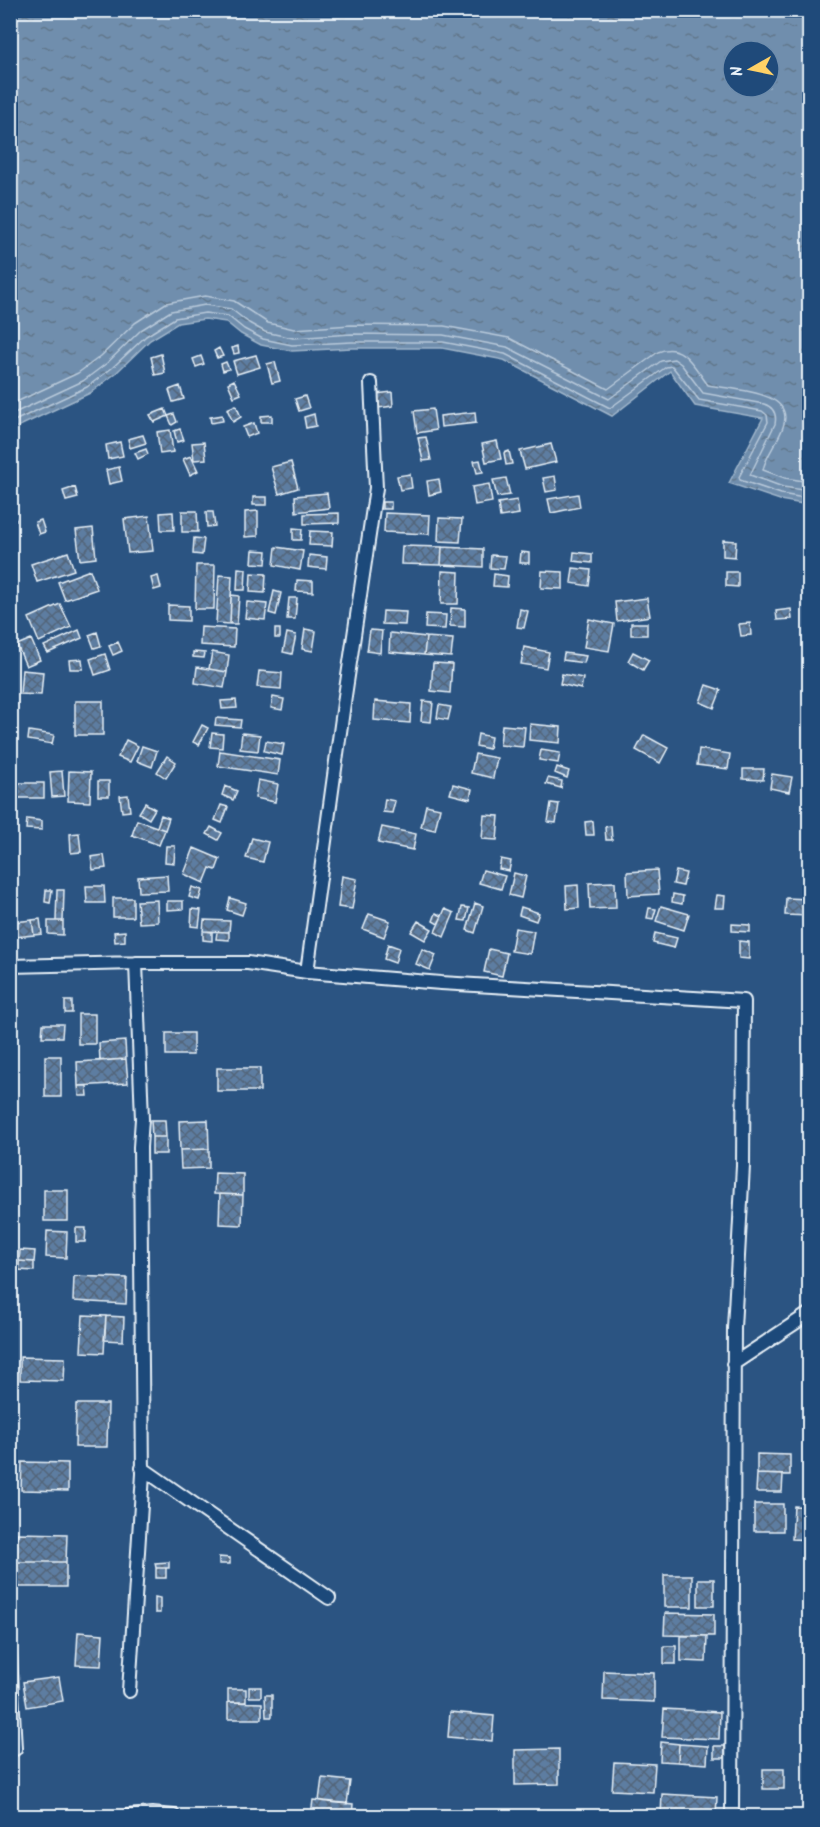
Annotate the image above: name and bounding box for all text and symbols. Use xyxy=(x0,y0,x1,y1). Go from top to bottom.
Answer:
north arrow xyxy=(721,39,781,99)
text: N xyxy=(725,64,751,78)

